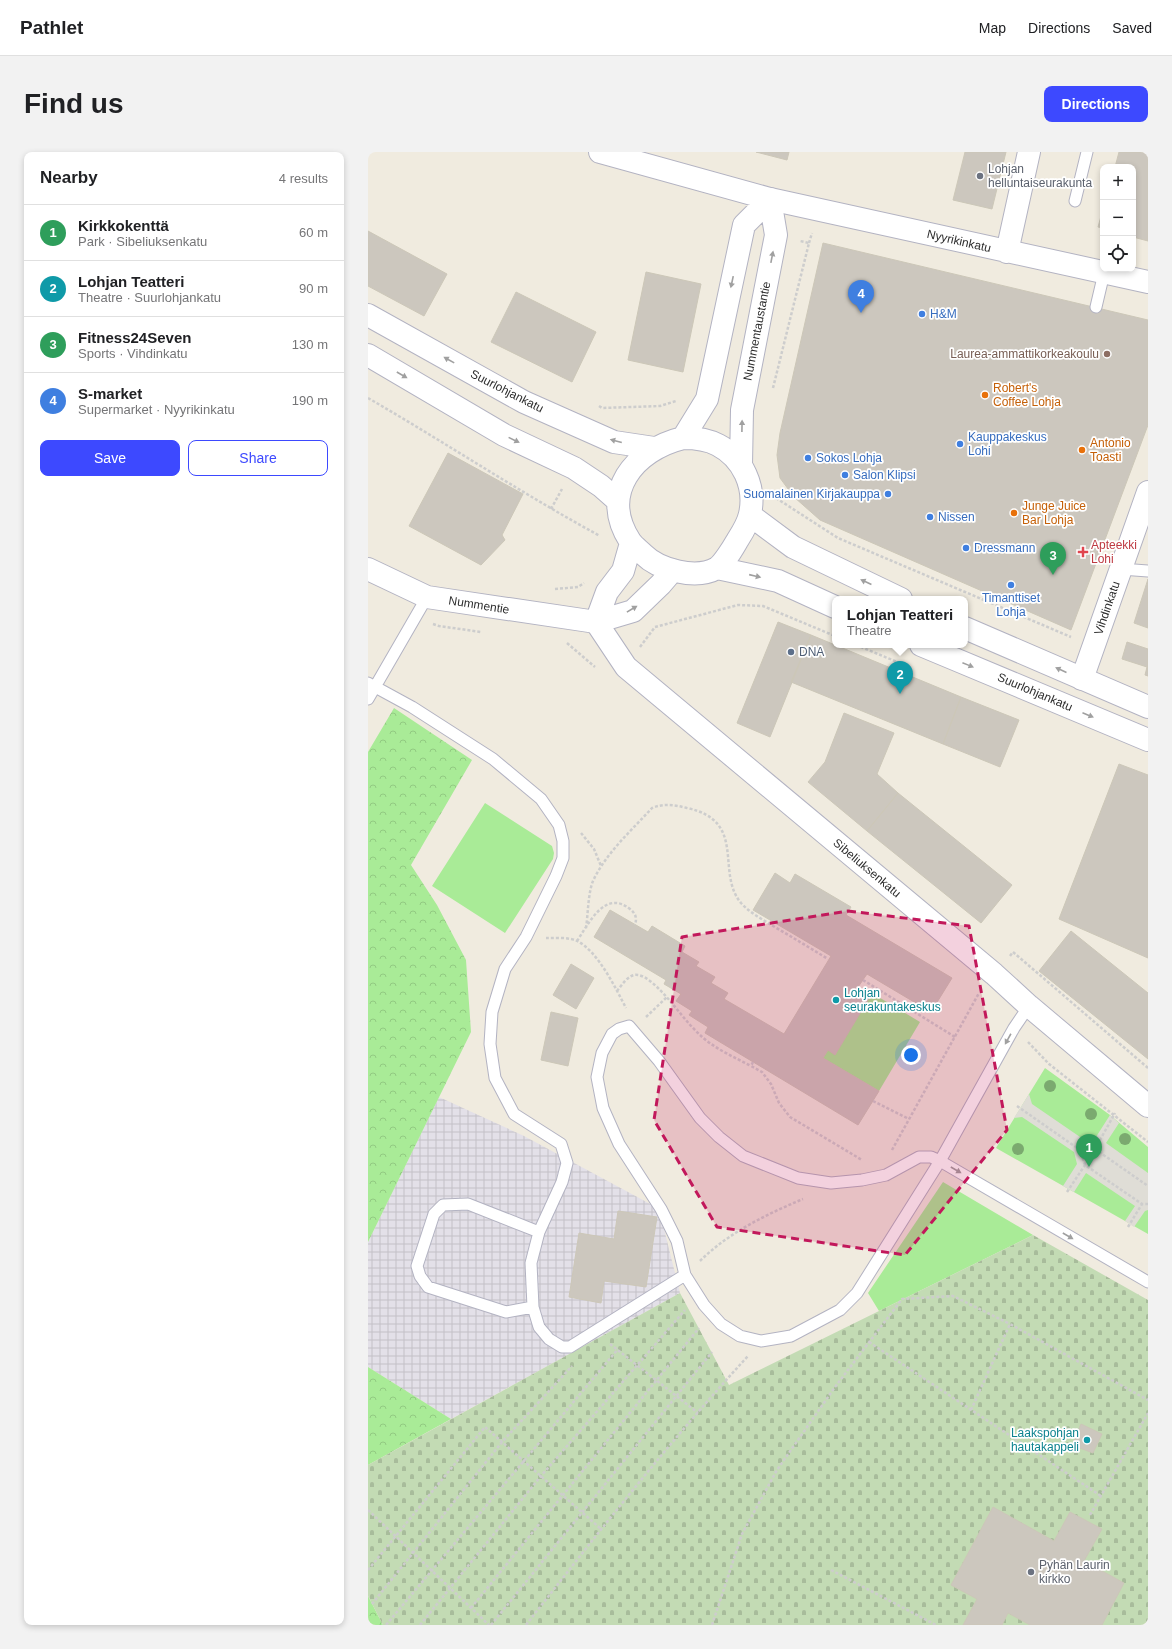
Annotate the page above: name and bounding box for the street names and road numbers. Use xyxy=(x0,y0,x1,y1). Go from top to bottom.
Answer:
street label: Nyyrikinkatu xyxy=(926,227,992,255)
street label: Nummentaustantie xyxy=(741,280,774,382)
street label: Suurlohjankatu xyxy=(468,367,546,415)
street label: Vihdinkatu xyxy=(1091,579,1123,637)
street label: Nummentie xyxy=(448,593,511,617)
street label: Suurlohjankatu xyxy=(995,670,1075,714)
street label: Sibeliuksenkatu xyxy=(830,836,904,900)

